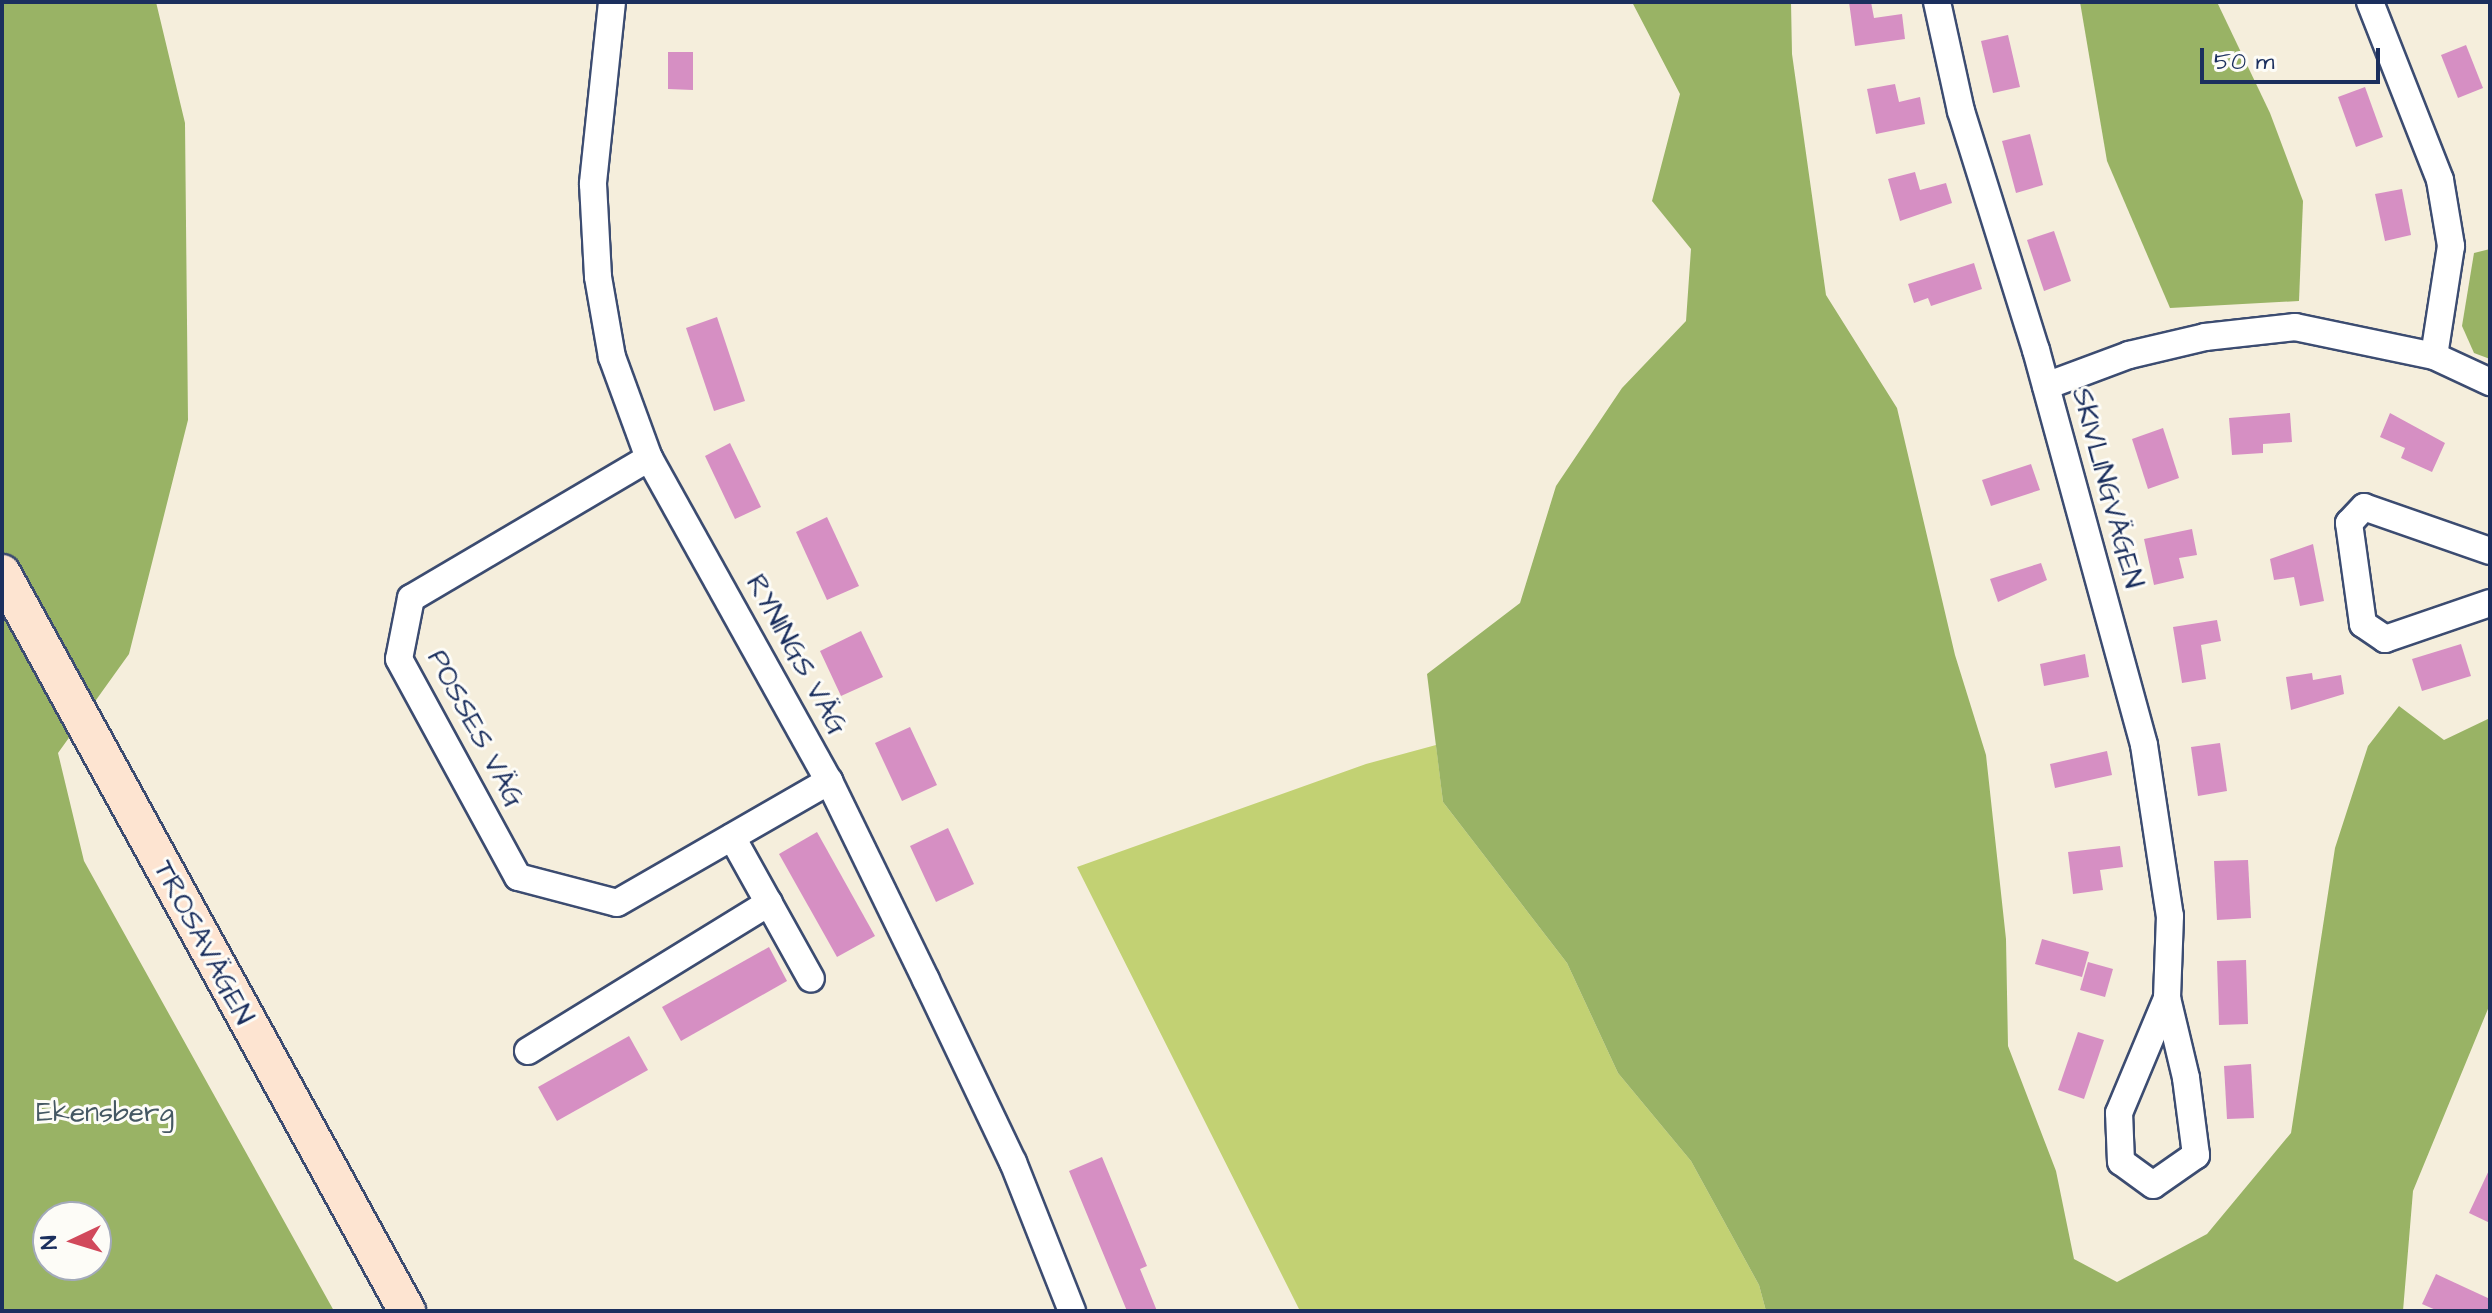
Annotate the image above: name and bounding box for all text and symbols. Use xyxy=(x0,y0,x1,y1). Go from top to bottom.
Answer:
scale bar xyxy=(2204,32,2384,82)
text: 50 m xyxy=(2214,45,2274,79)
street label: SKIVLINGVÄGEN xyxy=(2064,384,2150,592)
street label: RYNINGS VÄG xyxy=(738,569,854,741)
street label: POSSES VÄG xyxy=(419,645,531,813)
street label: TROSAVÄGEN xyxy=(146,855,260,1031)
park label: Ekensberg xyxy=(36,1096,174,1130)
north arrow xyxy=(32,1201,112,1281)
text: N xyxy=(34,1235,65,1251)

